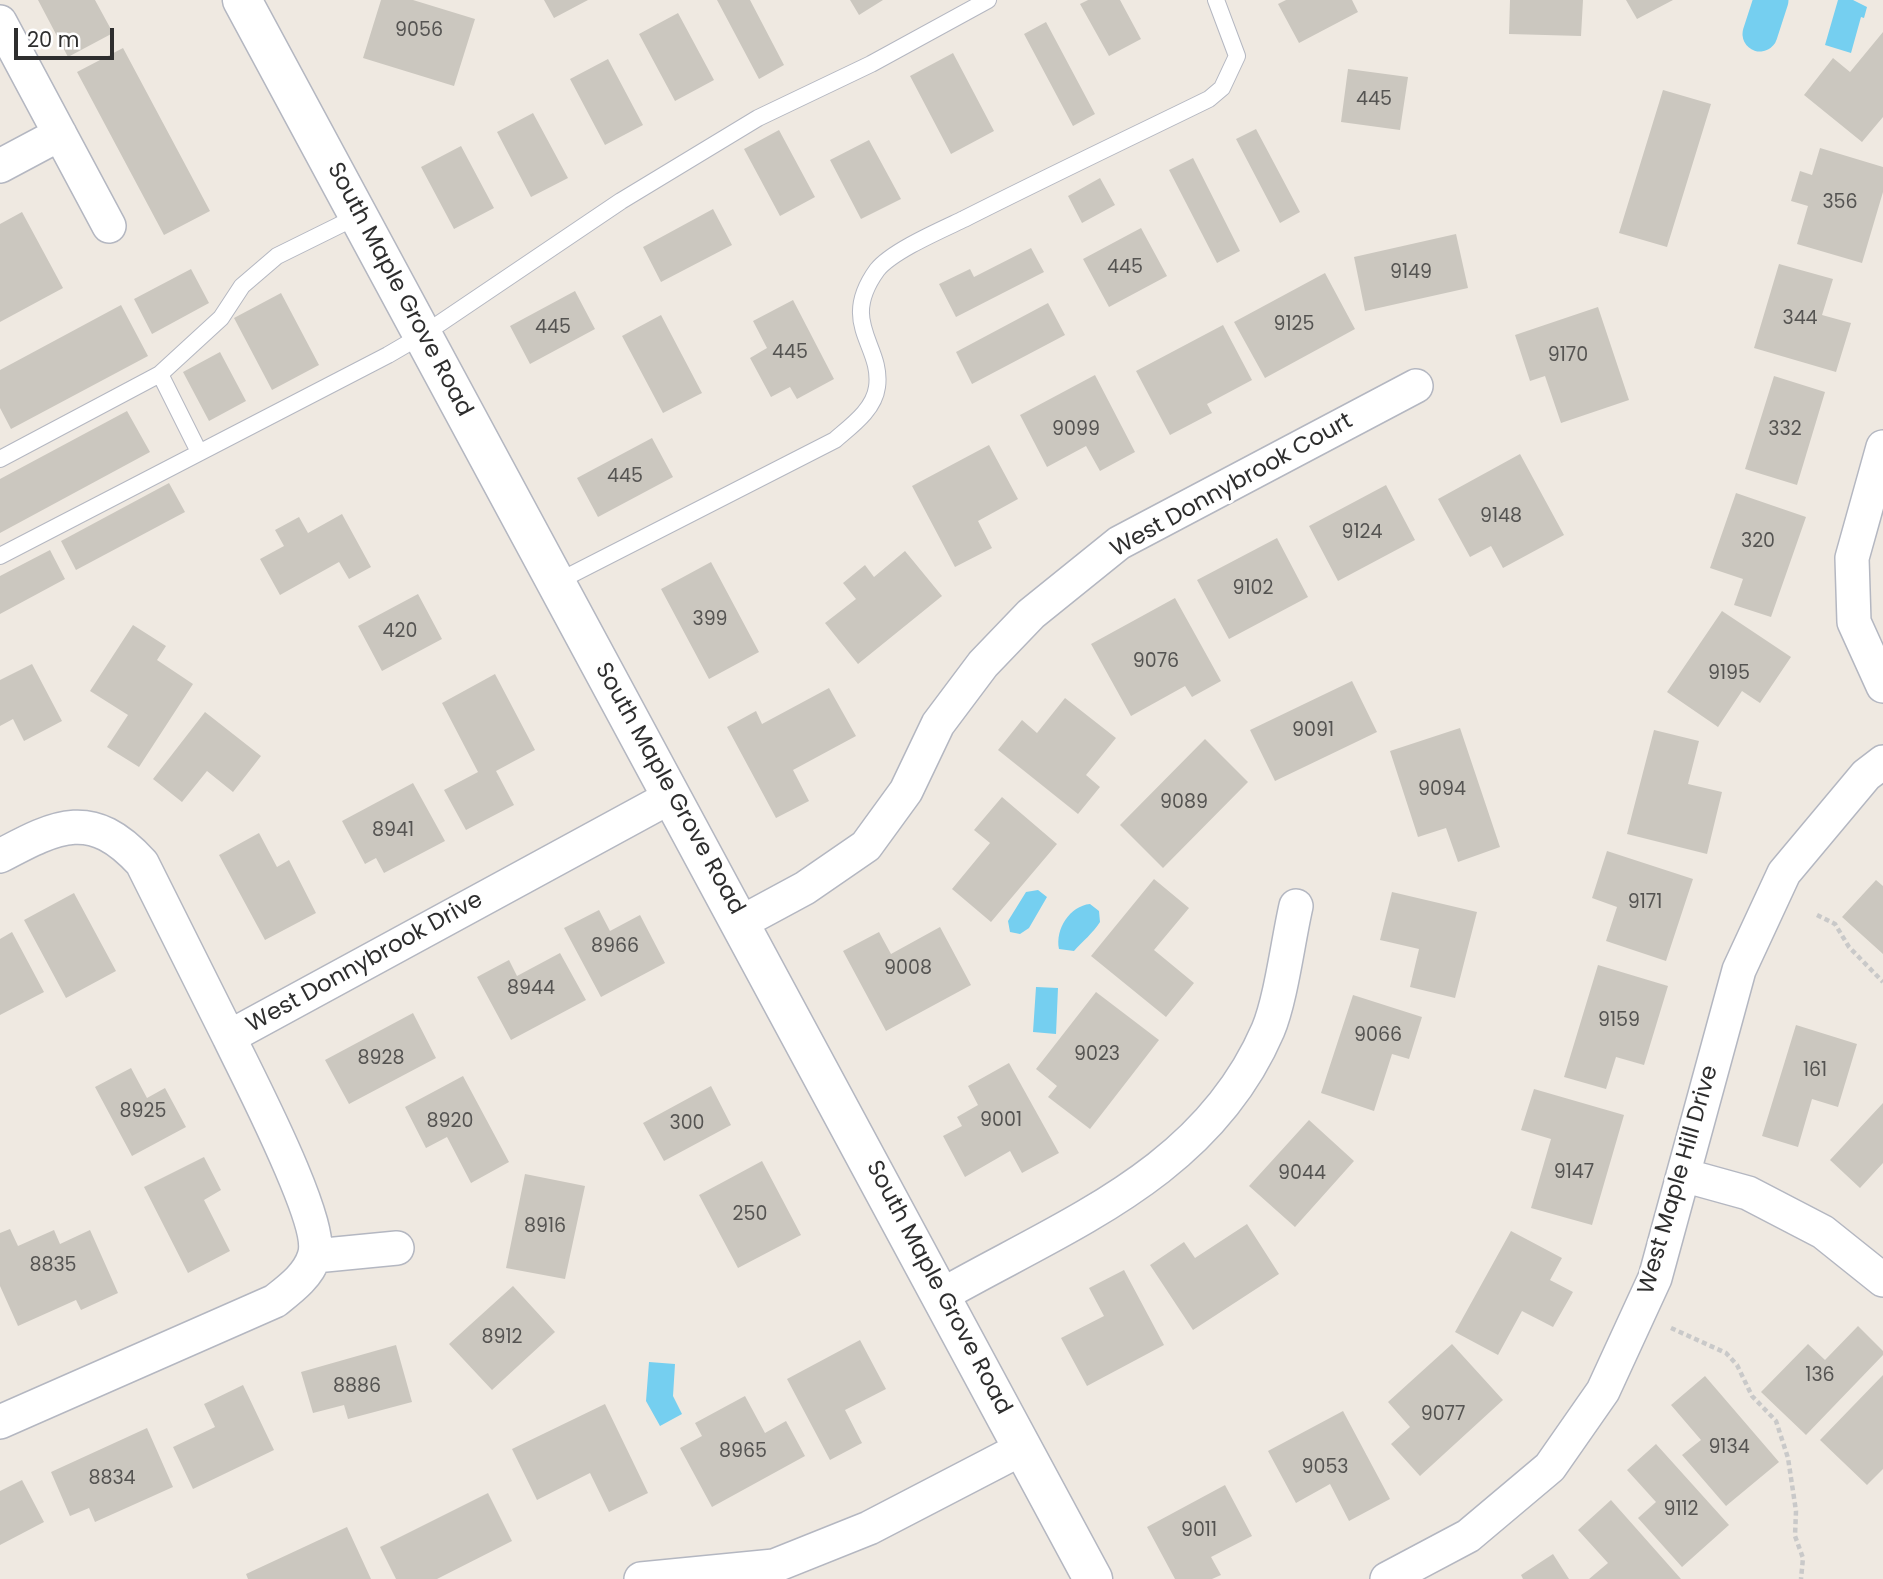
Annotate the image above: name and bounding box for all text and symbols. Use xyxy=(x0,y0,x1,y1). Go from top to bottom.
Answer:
scale bar xyxy=(18,14,117,58)
house number: 9056 xyxy=(395,20,443,42)
text: 20 m xyxy=(27,25,80,54)
house number: 445 xyxy=(1356,89,1392,111)
street label: South Maple Grove Road xyxy=(320,158,478,422)
house number: 356 xyxy=(1822,192,1858,214)
house number: 445 xyxy=(1107,257,1143,279)
house number: 9149 xyxy=(1390,262,1432,284)
house number: 344 xyxy=(1782,308,1818,330)
house number: 9125 xyxy=(1274,314,1314,336)
house number: 445 xyxy=(535,317,571,339)
house number: 445 xyxy=(772,342,808,364)
house number: 9170 xyxy=(1548,345,1588,367)
street label: West Donnybrook Court xyxy=(1106,408,1358,564)
house number: 9099 xyxy=(1052,419,1100,441)
house number: 332 xyxy=(1768,419,1802,441)
house number: 445 xyxy=(607,466,643,488)
house number: 9148 xyxy=(1480,506,1522,528)
house number: 9124 xyxy=(1342,522,1382,544)
house number: 320 xyxy=(1741,531,1775,553)
house number: 9102 xyxy=(1233,578,1273,600)
house number: 399 xyxy=(692,609,728,631)
house number: 420 xyxy=(383,621,417,643)
house number: 9076 xyxy=(1133,651,1179,673)
street label: South Maple Grove Road xyxy=(588,658,750,920)
house number: 9195 xyxy=(1708,663,1750,685)
house number: 9091 xyxy=(1292,720,1334,742)
house number: 9094 xyxy=(1418,779,1466,801)
house number: 9089 xyxy=(1160,792,1208,814)
house number: 8941 xyxy=(372,820,414,842)
street label: West Donnybrook Drive xyxy=(242,886,488,1040)
house number: 9171 xyxy=(1628,892,1662,914)
house number: 8966 xyxy=(591,936,639,958)
house number: 9008 xyxy=(884,958,932,980)
house number: 8944 xyxy=(507,978,555,1000)
house number: 9159 xyxy=(1598,1010,1640,1032)
house number: 9066 xyxy=(1354,1025,1402,1047)
house number: 9023 xyxy=(1074,1044,1120,1066)
house number: 8928 xyxy=(358,1048,404,1070)
house number: 161 xyxy=(1803,1060,1827,1082)
street label: West Maple Hill Drive xyxy=(1633,1062,1725,1298)
house number: 8925 xyxy=(120,1101,166,1123)
house number: 9001 xyxy=(980,1110,1022,1132)
house number: 8920 xyxy=(427,1111,473,1133)
house number: 300 xyxy=(669,1113,705,1135)
street label: South Maple Grove Road xyxy=(859,1156,1017,1420)
house number: 9147 xyxy=(1554,1162,1594,1184)
house number: 9044 xyxy=(1278,1163,1326,1185)
house number: 250 xyxy=(733,1204,767,1226)
house number: 8916 xyxy=(524,1216,566,1238)
house number: 8835 xyxy=(29,1255,77,1277)
house number: 8912 xyxy=(482,1327,522,1349)
house number: 136 xyxy=(1805,1365,1835,1387)
house number: 8886 xyxy=(333,1376,381,1398)
house number: 9077 xyxy=(1421,1404,1465,1426)
house number: 9134 xyxy=(1708,1437,1750,1459)
house number: 8965 xyxy=(719,1441,767,1463)
house number: 9053 xyxy=(1301,1457,1349,1479)
house number: 8834 xyxy=(88,1468,136,1490)
house number: 9112 xyxy=(1663,1499,1699,1521)
house number: 9011 xyxy=(1181,1520,1217,1542)

